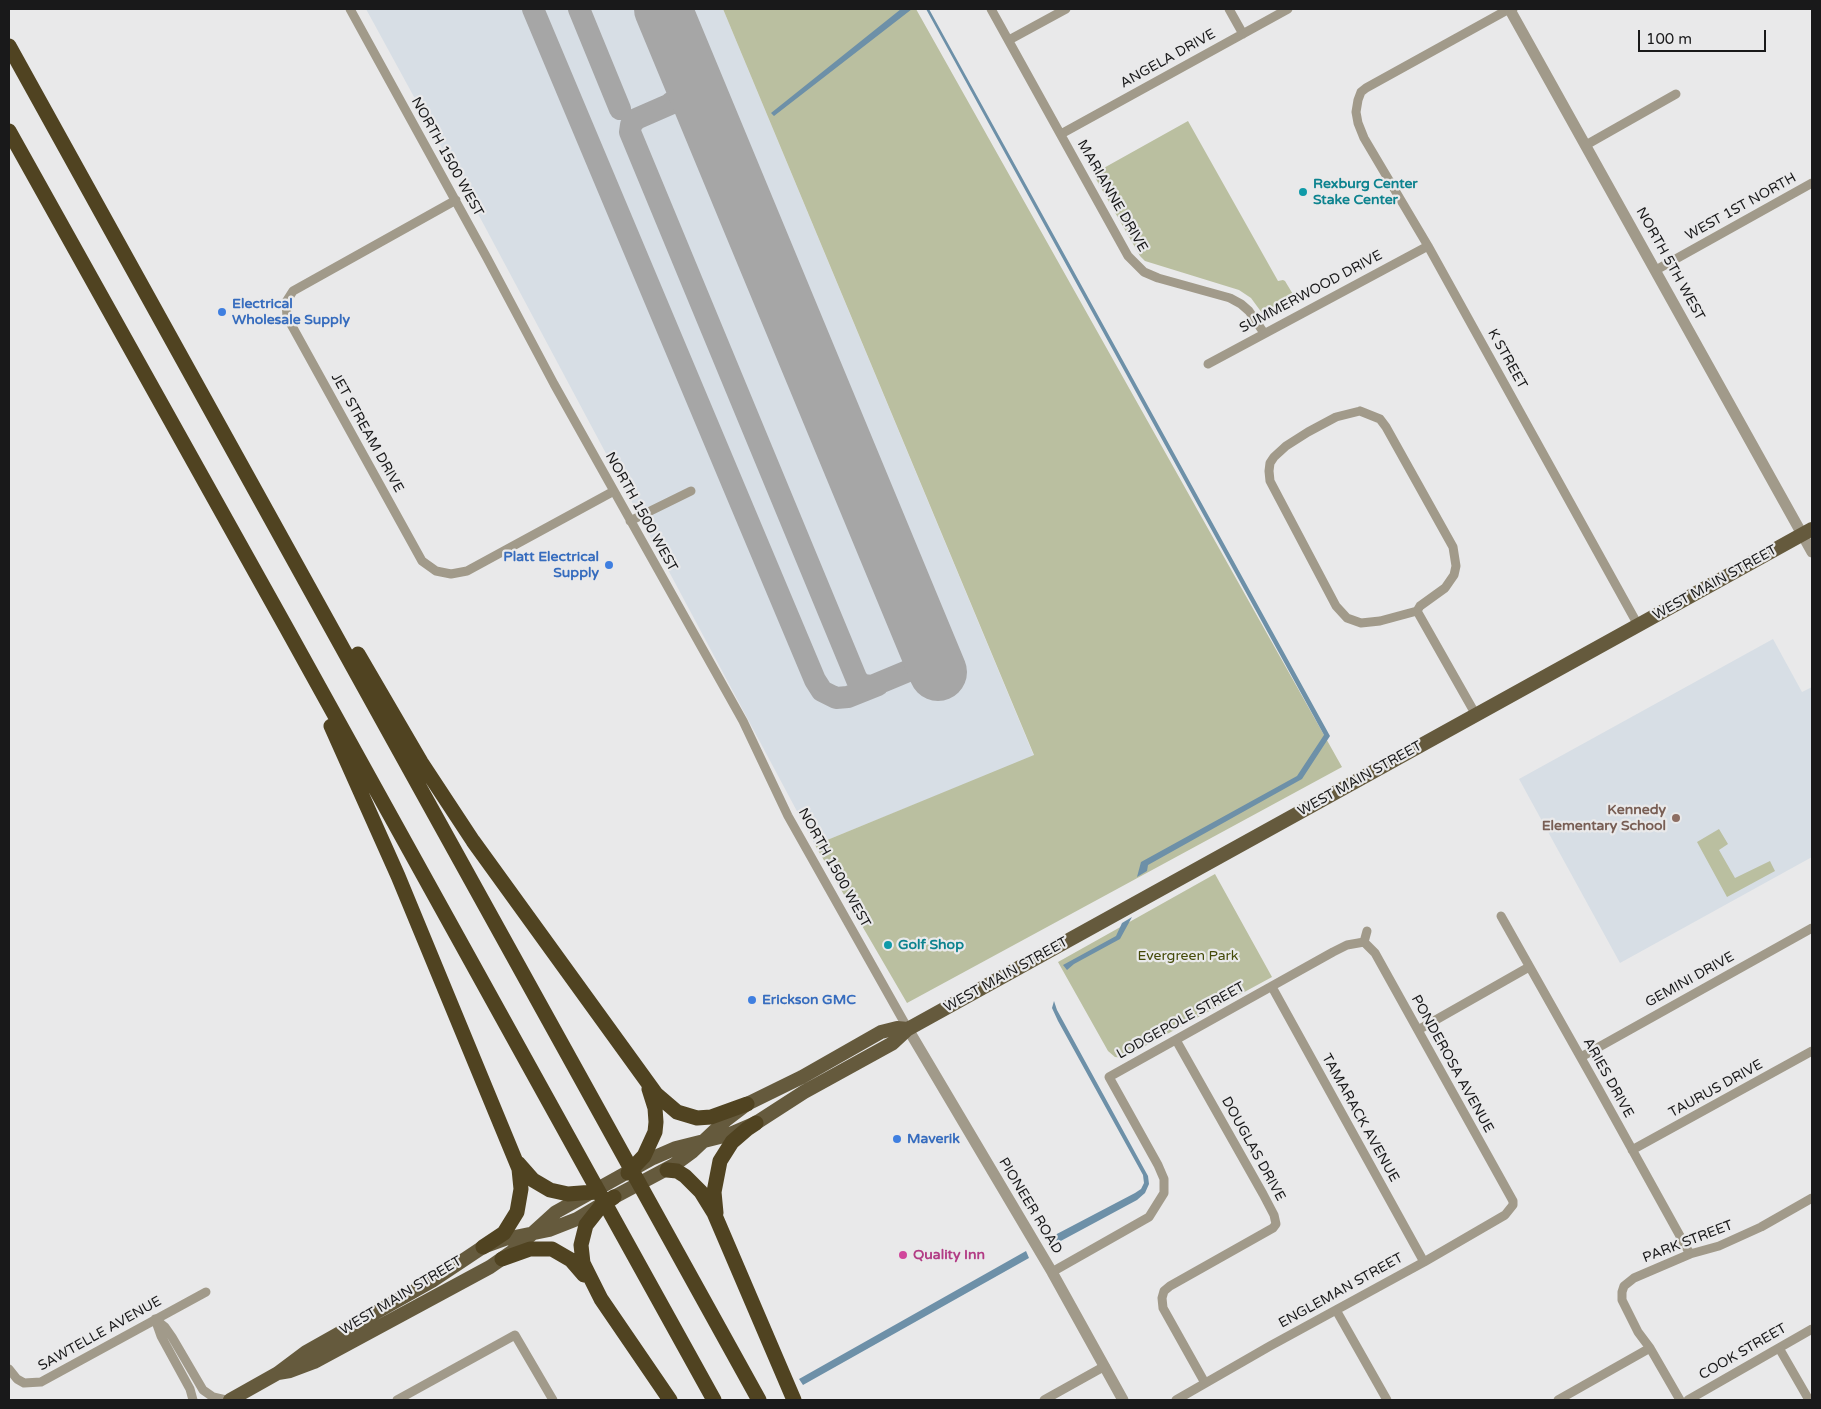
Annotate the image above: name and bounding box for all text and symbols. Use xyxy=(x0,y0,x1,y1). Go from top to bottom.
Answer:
scale bar xyxy=(1641,20,1768,52)
street label: ANGELA DRIVE xyxy=(1117,26,1219,92)
text: 100 m xyxy=(1646,30,1692,48)
street label: NORTH 1500 WEST xyxy=(407,94,487,220)
street label: MARIANNE DRIVE xyxy=(1073,137,1151,255)
street label: WEST 1ST NORTH xyxy=(1683,170,1799,244)
place label: Rexburg Center Stake Center xyxy=(1313,176,1418,208)
marker: Rexburg Center Stake Center xyxy=(1297,186,1309,198)
street label: NORTH 5TH WEST xyxy=(1632,205,1708,323)
street label: SUMMERWOOD DRIVE xyxy=(1237,247,1385,337)
place label: Electrical Wholesale Supply xyxy=(232,296,350,328)
marker: Electrical Wholesale Supply xyxy=(216,306,228,318)
street label: K STREET xyxy=(1484,326,1530,392)
street label: JET STREAM DRIVE xyxy=(327,370,407,496)
street label: NORTH 1500 WEST xyxy=(601,449,681,575)
street label: WEST MAIN STREET xyxy=(1650,542,1780,624)
place label: Platt Electrical Supply xyxy=(503,549,599,582)
marker: Platt Electrical Supply xyxy=(603,559,615,571)
street label: WEST MAIN STREET xyxy=(1295,738,1425,820)
place label: Kennedy Elementary School xyxy=(1542,802,1666,834)
street label: NORTH 1500 WEST xyxy=(794,805,874,931)
marker: Kennedy Elementary School xyxy=(1670,812,1682,824)
street label: WEST MAIN STREET xyxy=(941,934,1071,1016)
place label: Golf Shop xyxy=(898,937,964,953)
marker: Golf Shop xyxy=(882,939,894,951)
park label: Evergreen Park xyxy=(1137,948,1239,964)
street label: GEMINI DRIVE xyxy=(1643,949,1737,1011)
street label: LODGEPOLE STREET xyxy=(1114,979,1248,1063)
place label: Erickson GMC xyxy=(762,992,856,1008)
street label: PONDEROSA AVENUE xyxy=(1407,992,1497,1136)
marker: Erickson GMC xyxy=(746,994,758,1006)
street label: ARIES DRIVE xyxy=(1579,1035,1637,1121)
street label: TAMARACK AVENUE xyxy=(1318,1051,1402,1185)
street label: TAURUS DRIVE xyxy=(1666,1056,1766,1122)
street label: DOUGLAS DRIVE xyxy=(1217,1094,1289,1204)
place label: Maverik xyxy=(907,1131,960,1147)
marker: Maverik xyxy=(891,1133,903,1145)
street label: PIONEER ROAD xyxy=(995,1155,1065,1257)
street label: PARK STREET xyxy=(1641,1217,1735,1267)
place label: Quality Inn xyxy=(913,1247,985,1263)
marker: Quality Inn xyxy=(897,1249,909,1261)
street label: ENGLEMAN STREET xyxy=(1276,1250,1406,1332)
street label: WEST MAIN STREET xyxy=(337,1253,465,1339)
street label: SAWTELLE AVENUE xyxy=(35,1293,165,1375)
street label: COOK STREET xyxy=(1696,1320,1790,1384)

